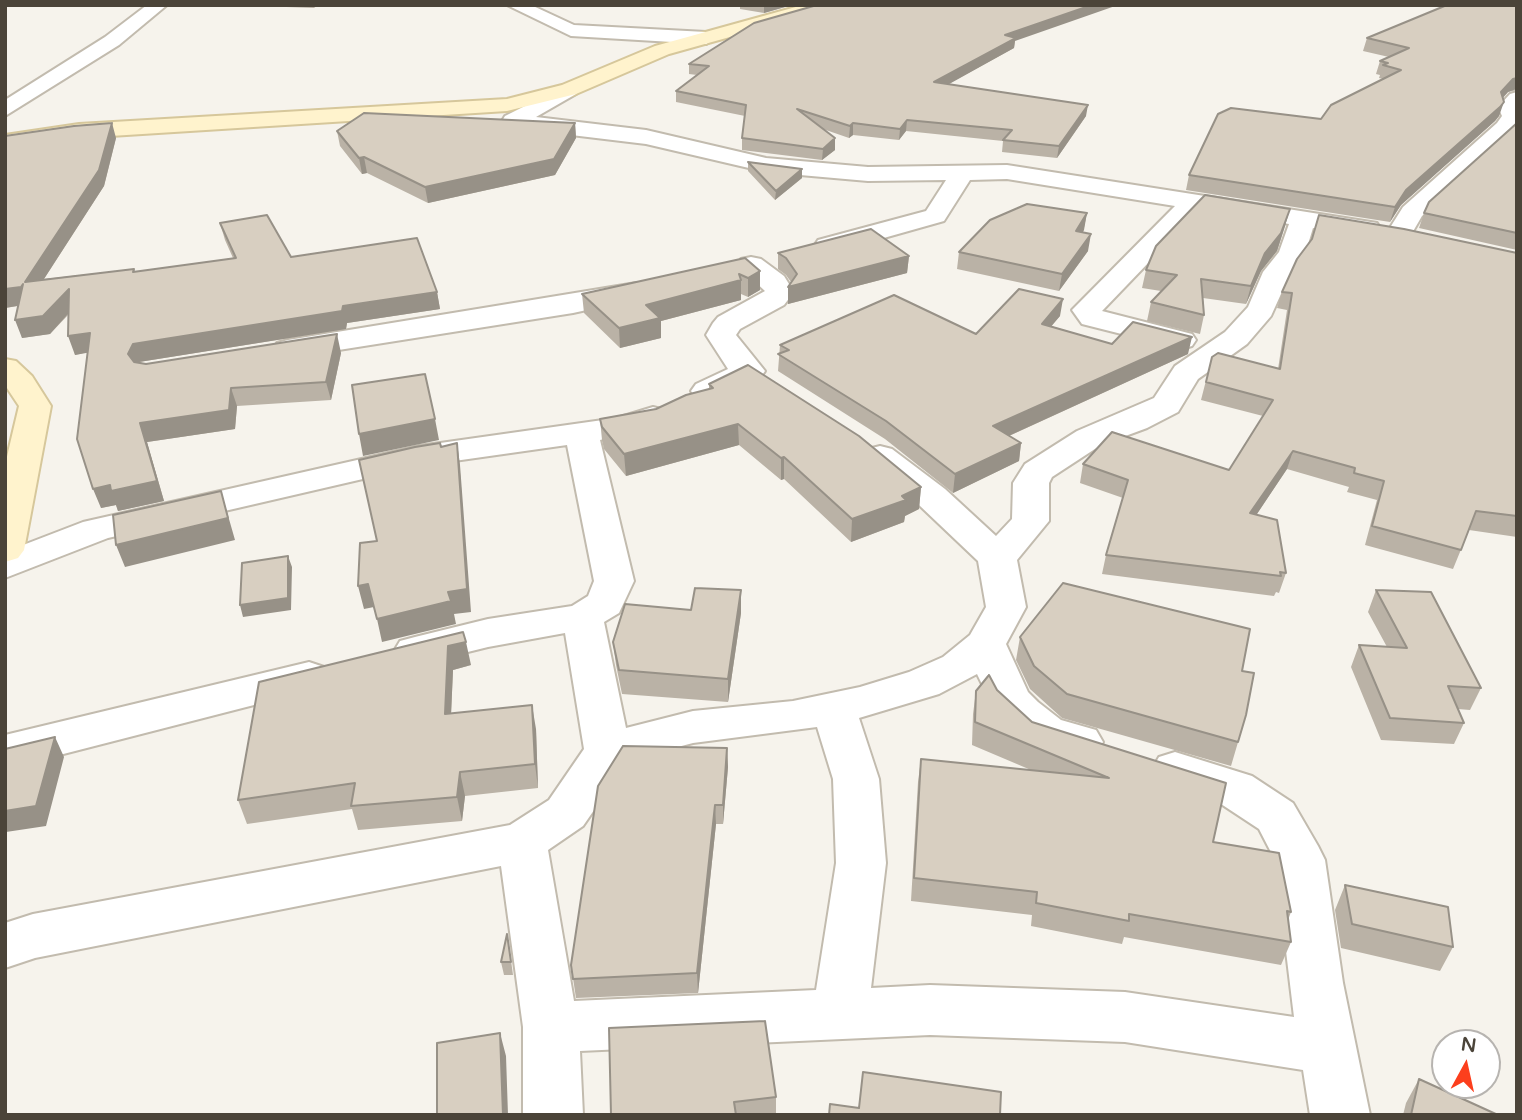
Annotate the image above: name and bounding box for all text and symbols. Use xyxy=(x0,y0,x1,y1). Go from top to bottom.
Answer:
north arrow xyxy=(1431,1029,1501,1099)
text: N xyxy=(1460,1033,1478,1057)

